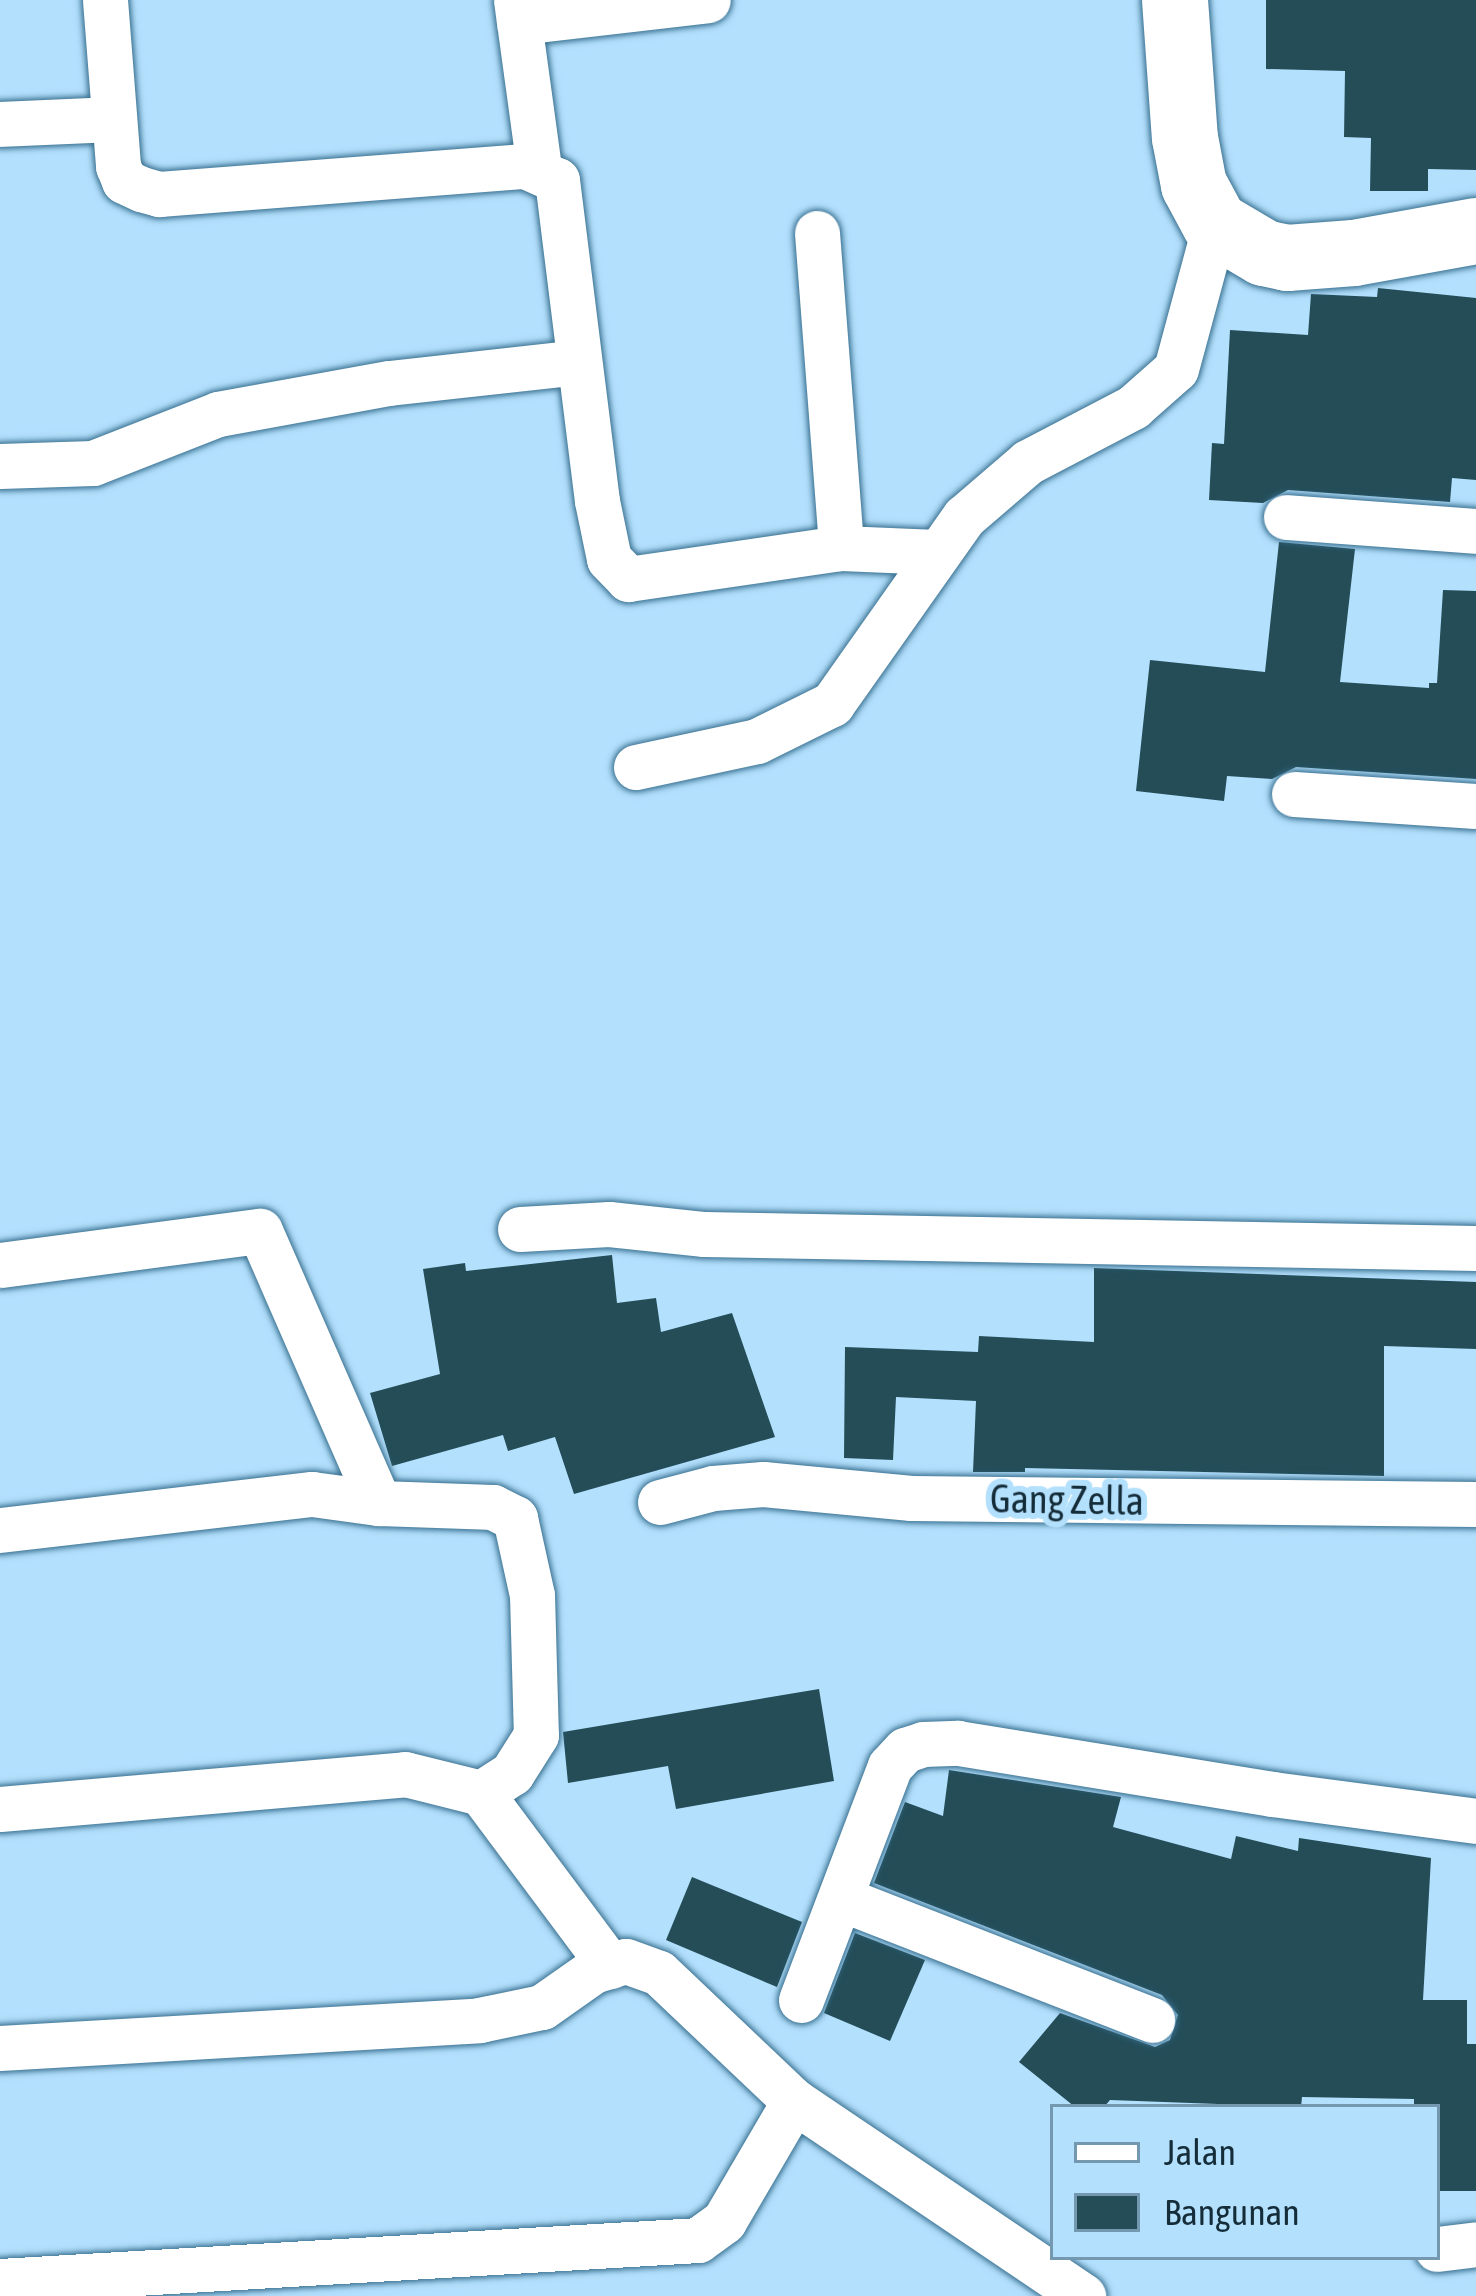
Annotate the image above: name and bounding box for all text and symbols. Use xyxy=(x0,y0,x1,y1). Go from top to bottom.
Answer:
street label: Gang Zella xyxy=(990,1475,1144,1525)
legend xyxy=(1050,2104,1440,2260)
text: Jalan xyxy=(1164,2131,1236,2173)
text: Bangunan xyxy=(1164,2191,1300,2233)

